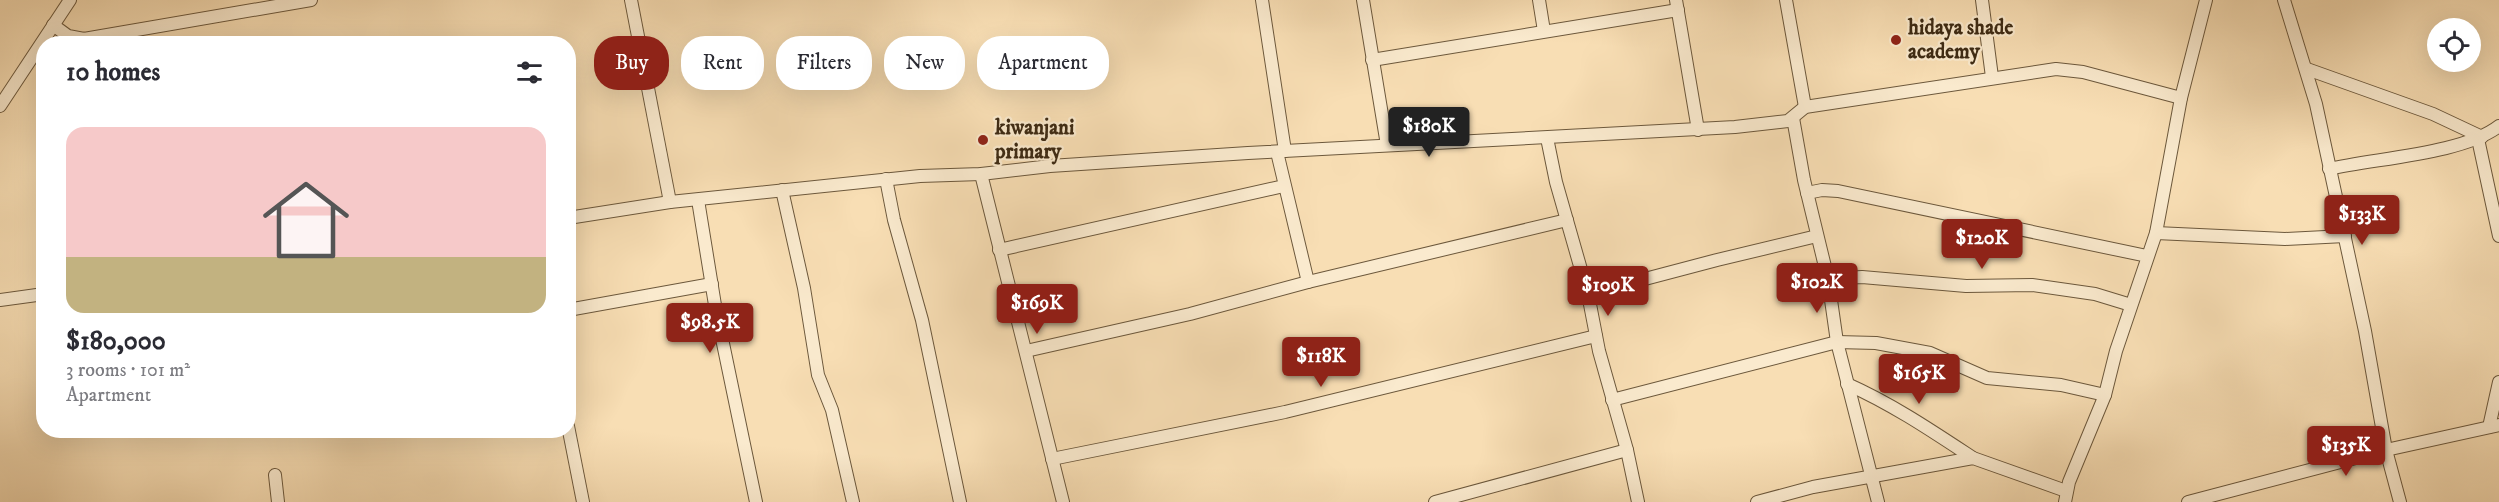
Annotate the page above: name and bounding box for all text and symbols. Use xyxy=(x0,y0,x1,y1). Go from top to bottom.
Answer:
place label: hidaya shade academy xyxy=(1907,15,2014,65)
map controls xyxy=(2427,18,2481,72)
button: locate xyxy=(2427,18,2481,72)
marker: hidaya shade academy xyxy=(1889,33,1903,47)
chip: Buy xyxy=(594,36,669,90)
chip: Rent xyxy=(681,36,764,90)
chip: Filters xyxy=(776,36,872,90)
chip: New xyxy=(884,36,965,90)
chip: Apartment xyxy=(977,36,1109,90)
text: 10 homes xyxy=(66,56,160,89)
icon: filters xyxy=(513,56,546,89)
pin: $180K xyxy=(1387,107,1471,158)
text: $180K xyxy=(1402,114,1456,139)
place label: kiwanjani primary xyxy=(994,115,1075,165)
marker: kiwanjani primary xyxy=(976,133,990,147)
icon: home xyxy=(252,166,360,274)
pin: $133K xyxy=(2320,195,2404,246)
text: $133K xyxy=(2338,202,2386,227)
pin: $120K xyxy=(1940,219,2024,270)
text: $120K xyxy=(1956,226,2008,251)
pin: $102K xyxy=(1775,263,1859,314)
pin: $109K xyxy=(1566,266,1650,317)
text: $102K xyxy=(1791,270,1843,295)
text: $109K xyxy=(1582,273,1634,298)
pin: $169K xyxy=(995,284,1079,335)
text: $169K xyxy=(1011,291,1063,316)
pin: $98.5K xyxy=(661,303,759,354)
text: $98.5K xyxy=(680,310,740,335)
text: $180,000 xyxy=(66,325,166,358)
pin: $118K xyxy=(1279,337,1363,388)
text: $118K xyxy=(1296,344,1346,369)
pin: $165K xyxy=(1877,354,1961,405)
text: 3 rooms · 101 m² xyxy=(66,358,190,383)
text: $165K xyxy=(1893,361,1945,386)
text: Apartment xyxy=(66,383,151,408)
pin: $135K xyxy=(2304,426,2388,477)
text: $135K xyxy=(2321,433,2371,458)

